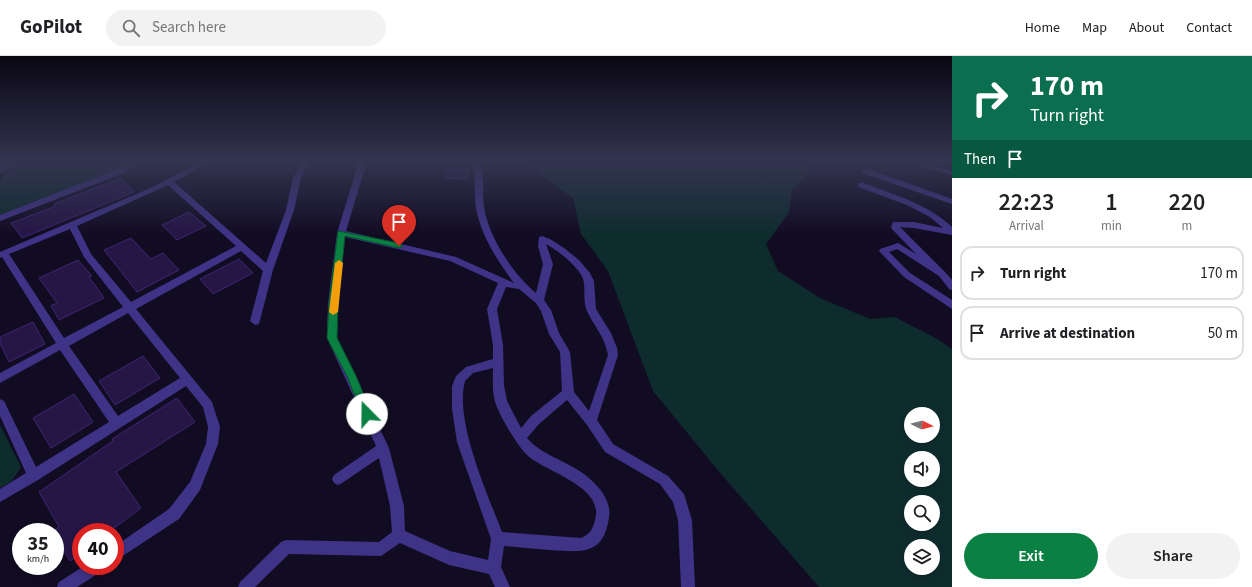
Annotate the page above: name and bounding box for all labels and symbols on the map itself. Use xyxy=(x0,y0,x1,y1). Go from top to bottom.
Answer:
pin xyxy=(382,205,416,246)
position arrow xyxy=(346,393,388,435)
north arrow xyxy=(904,407,940,443)
speed limit sign: 40 xyxy=(72,523,124,575)

